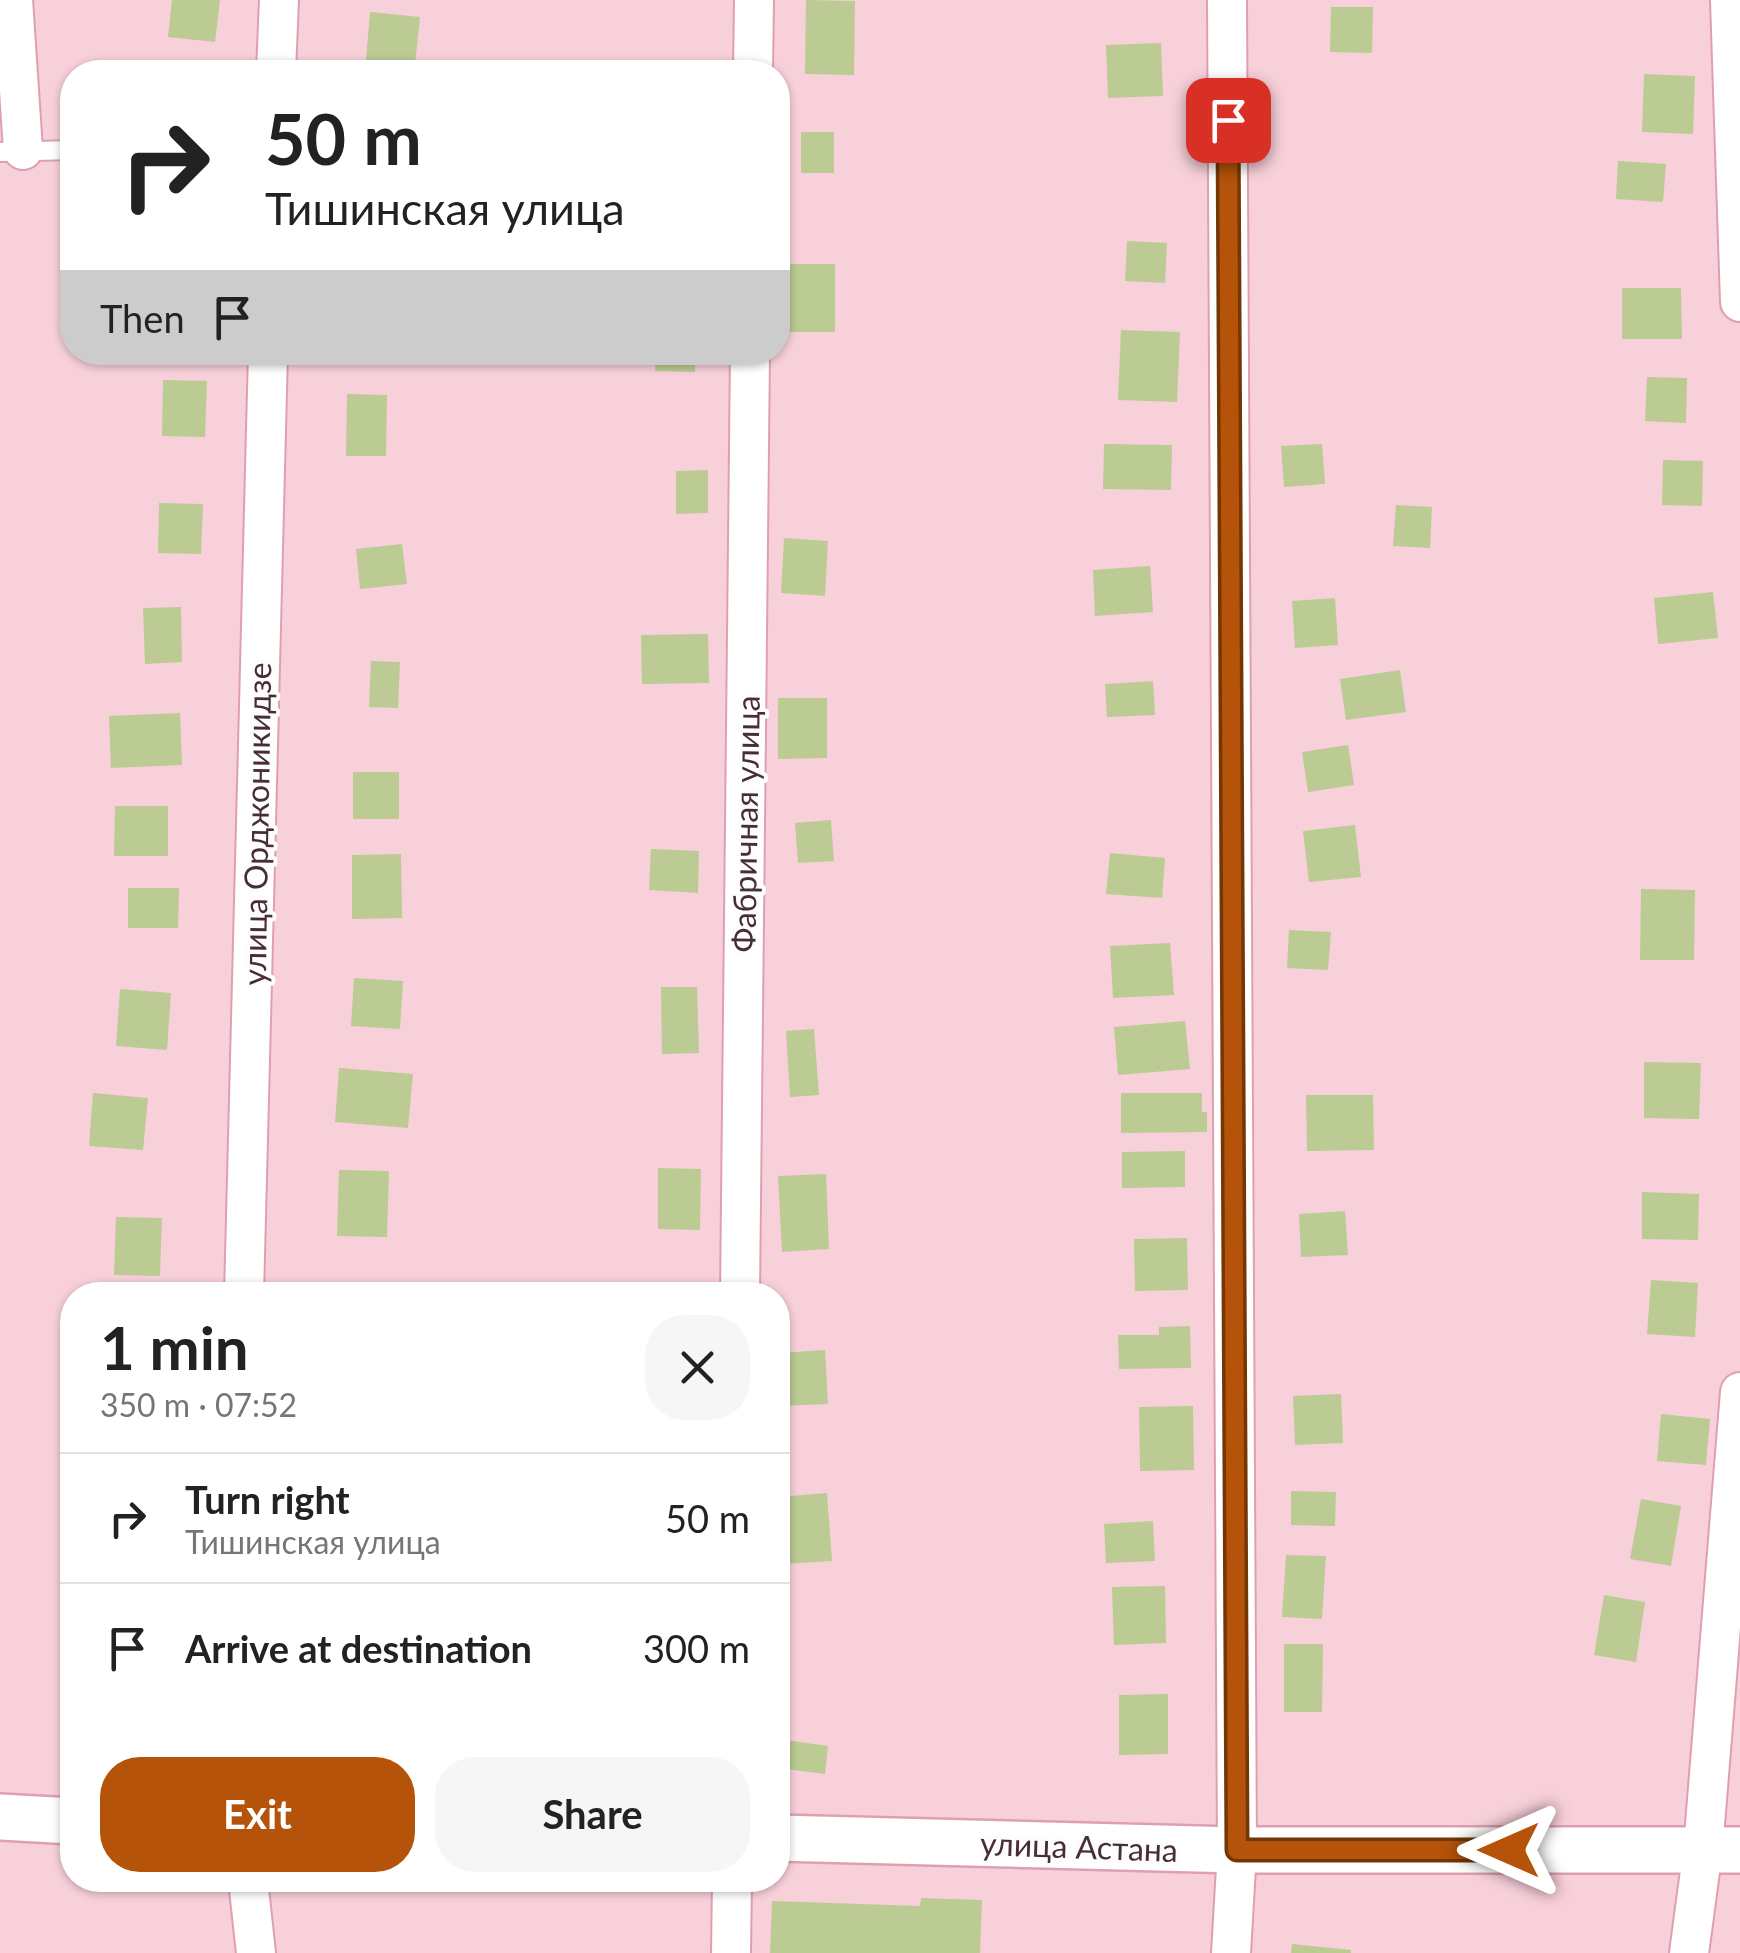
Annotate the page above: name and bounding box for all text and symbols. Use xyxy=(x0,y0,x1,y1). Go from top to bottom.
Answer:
pin xyxy=(1186,78,1271,163)
icon: arrive xyxy=(1201,93,1256,148)
text: 50 m xyxy=(265,96,422,180)
icon: right xyxy=(100,100,230,230)
text: Тишинская улица xyxy=(265,181,625,235)
icon: arrive xyxy=(205,290,260,345)
text: Then xyxy=(100,295,185,341)
street label: улица Орджоникидзе xyxy=(234,662,278,986)
street label: Фабричная улица xyxy=(723,695,767,953)
text: 1 min xyxy=(100,1311,249,1383)
button: close xyxy=(645,1315,750,1420)
text: 350 m · 07:52 xyxy=(100,1385,297,1424)
text: Turn right xyxy=(185,1476,350,1522)
icon: right xyxy=(100,1491,155,1546)
text: 50 m xyxy=(665,1495,750,1541)
text: Тишинская улица xyxy=(185,1522,441,1561)
icon: arrive xyxy=(100,1621,155,1676)
text: Arrive at destination xyxy=(185,1625,532,1671)
text: 300 m xyxy=(643,1625,750,1671)
button: Exit xyxy=(100,1757,415,1872)
button: Share xyxy=(435,1757,750,1872)
position arrow xyxy=(1457,1798,1561,1902)
street label: улица Астана xyxy=(979,1823,1179,1869)

